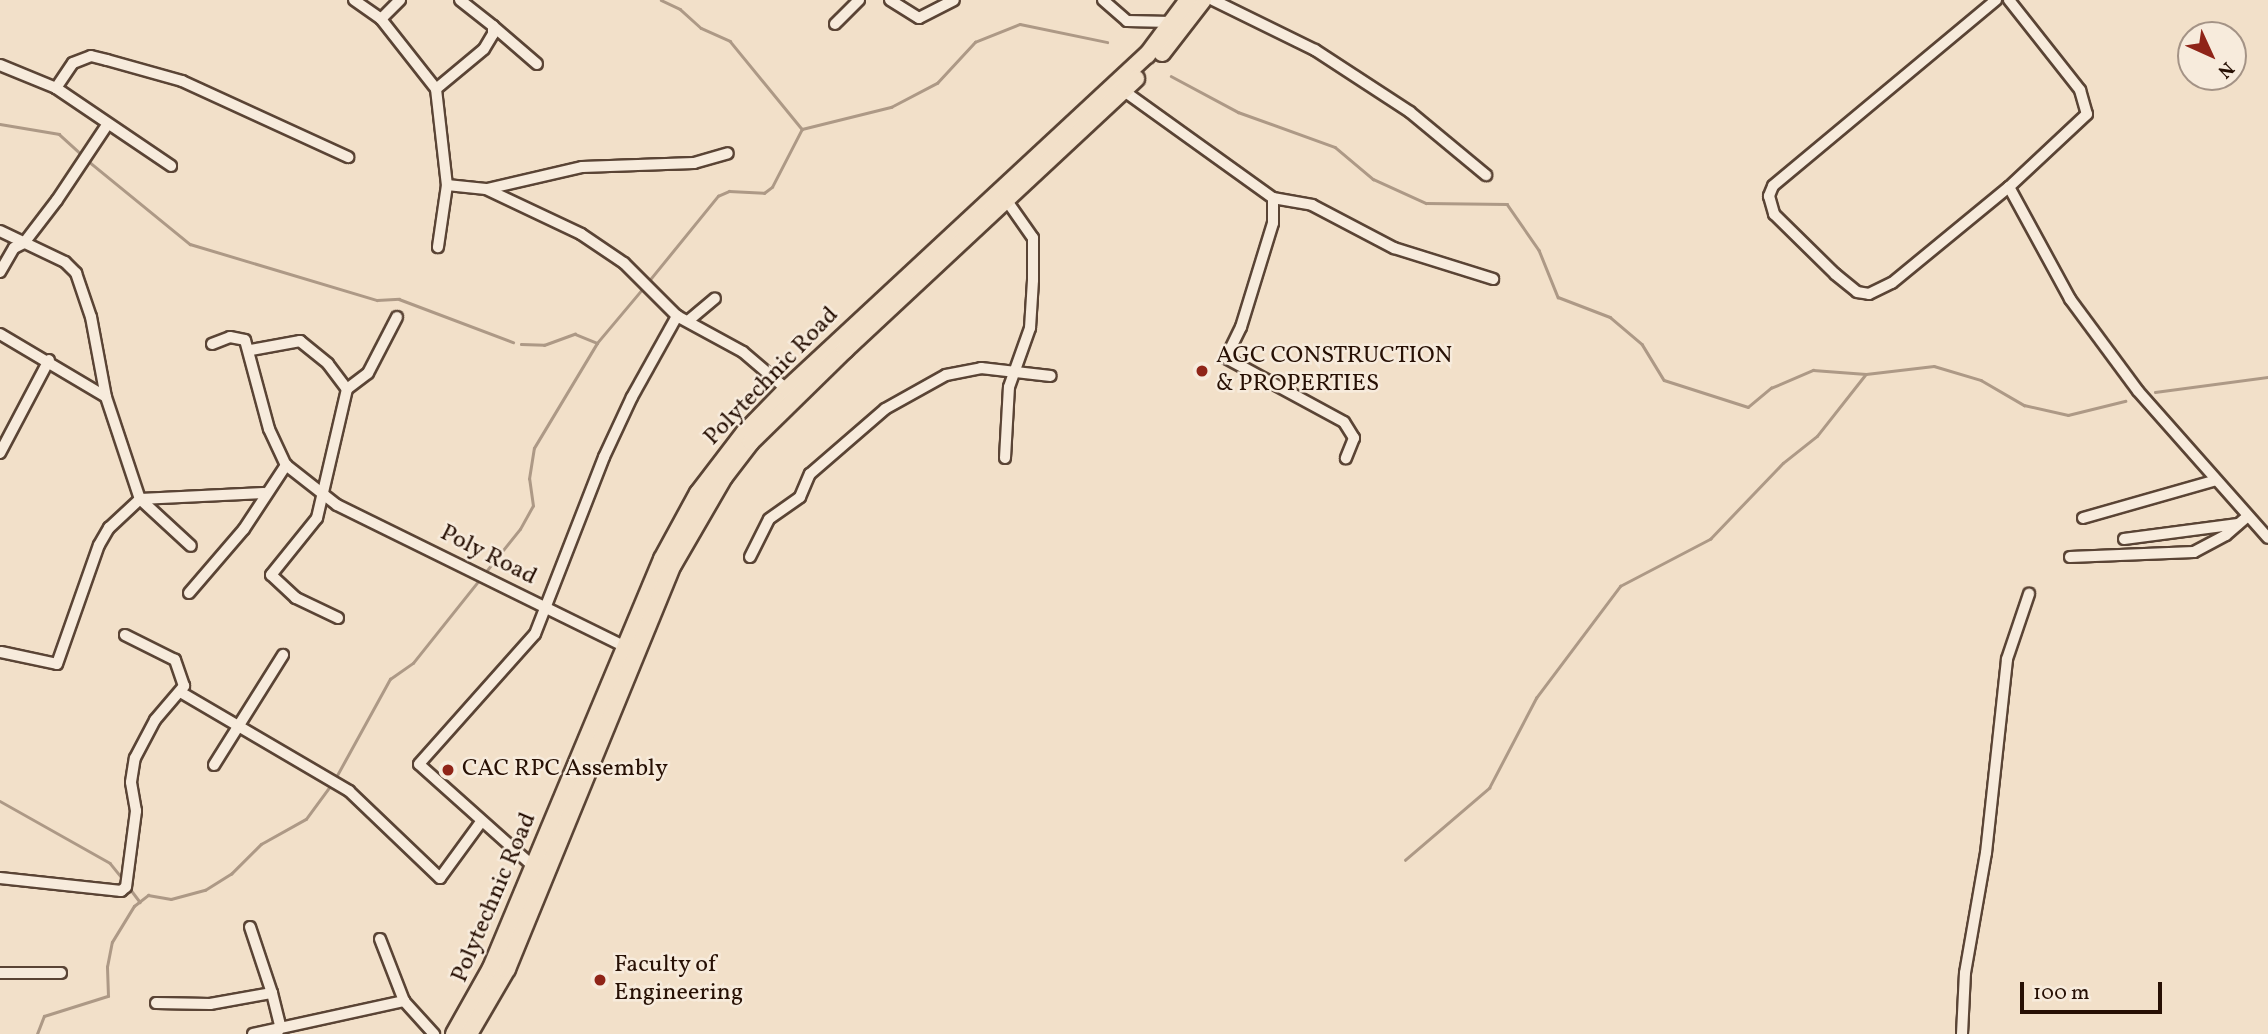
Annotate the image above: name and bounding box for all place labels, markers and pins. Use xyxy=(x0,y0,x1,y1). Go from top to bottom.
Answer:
place label: AGC CONSTRUCTION & PROPERTIES xyxy=(1216,343,1452,399)
marker: AGC CONSTRUCTION & PROPERTIES xyxy=(1194,363,1210,379)
place label: CAC RPC Assembly xyxy=(462,756,668,784)
marker: CAC RPC Assembly xyxy=(440,762,456,778)
place label: Faculty of Engineering xyxy=(614,952,743,1008)
marker: Faculty of Engineering xyxy=(592,972,608,988)

